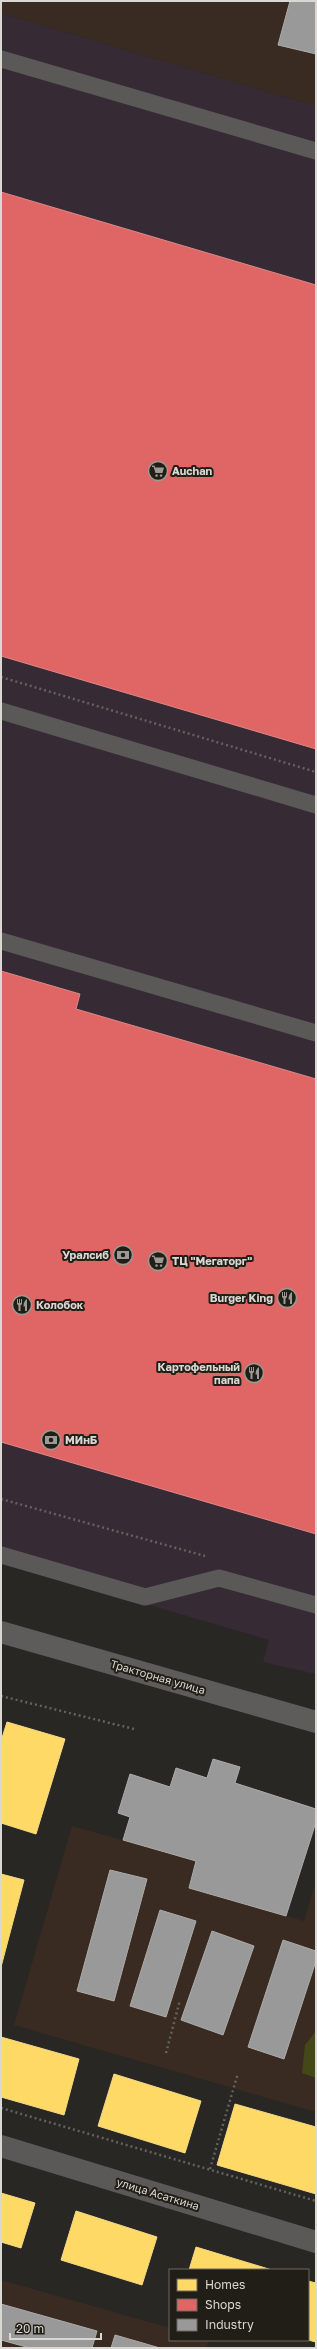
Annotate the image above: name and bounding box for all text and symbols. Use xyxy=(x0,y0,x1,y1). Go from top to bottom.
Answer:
supermarket icon: Auchan xyxy=(147,460,169,482)
place label: Auchan xyxy=(172,464,213,477)
bank icon: Уралсиб xyxy=(112,1244,134,1266)
place label: Уралсиб xyxy=(62,1248,109,1261)
supermarket icon: ТЦ "Мегаторг" xyxy=(147,1250,169,1272)
place label: ТЦ "Мегаторг" xyxy=(172,1254,252,1267)
restaurant icon: Burger King xyxy=(276,1287,298,1309)
place label: Burger King xyxy=(210,1291,273,1304)
restaurant icon: Колобок xyxy=(11,1294,33,1316)
place label: Колобок xyxy=(36,1298,84,1311)
place label: Картофельный папа xyxy=(158,1360,240,1386)
restaurant icon: Картофельный папа xyxy=(243,1362,265,1384)
bank icon: МИнБ xyxy=(40,1429,62,1451)
place label: МИнБ xyxy=(65,1433,98,1446)
street label: Тракторная улица xyxy=(109,1657,207,1696)
street label: улица Асаткина xyxy=(115,2175,201,2212)
legend xyxy=(169,2269,309,2341)
text: Homes xyxy=(205,2277,245,2292)
text: Shops xyxy=(205,2297,241,2312)
scale bar xyxy=(10,2315,101,2341)
text: Industry xyxy=(205,2317,254,2332)
text: 20 m xyxy=(16,2321,44,2336)

